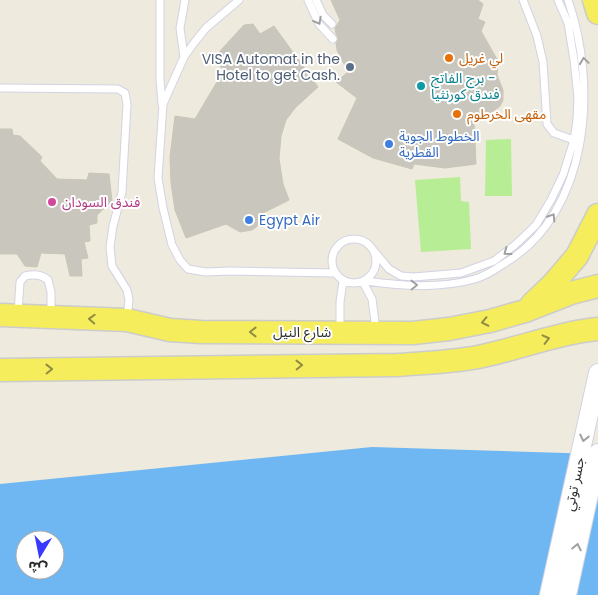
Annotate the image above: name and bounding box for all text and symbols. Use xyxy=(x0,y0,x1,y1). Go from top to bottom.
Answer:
one-way arrow xyxy=(312,16,322,25)
place label: لي غريل xyxy=(459,48,503,69)
place label: VISA Automat in the Hotel to get Cash. xyxy=(202,49,340,85)
marker: لي غريل xyxy=(443,52,455,64)
one-way arrow xyxy=(579,57,589,65)
marker: VISA Automat in the Hotel to get Cash. xyxy=(344,61,356,73)
place label: برج الفاتح - فندق كورنثيا xyxy=(431,68,499,104)
marker: برج الفاتح - فندق كورنثيا xyxy=(415,80,427,92)
place label: مقهى الخرطوم xyxy=(467,104,546,125)
marker: مقهى الخرطوم xyxy=(451,108,463,120)
place label: الخطوط الجوية القطرية xyxy=(399,126,480,162)
marker: الخطوط الجوية القطرية xyxy=(383,138,395,150)
place label: فندق السودان xyxy=(62,192,140,212)
marker: فندق السودان xyxy=(46,196,58,208)
place label: Egypt Air xyxy=(259,210,320,230)
one-way arrow xyxy=(546,213,555,222)
marker: Egypt Air xyxy=(243,214,255,226)
one-way arrow xyxy=(504,246,513,254)
one-way arrow xyxy=(410,280,418,290)
one-way arrow xyxy=(88,313,96,324)
one-way arrow xyxy=(481,316,490,327)
street label: شارع النيل xyxy=(273,322,331,343)
one-way arrow xyxy=(249,327,257,337)
one-way arrow xyxy=(542,334,550,345)
one-way arrow xyxy=(295,360,303,370)
one-way arrow xyxy=(45,363,53,374)
one-way arrow xyxy=(579,433,590,442)
street label: جسر توتي xyxy=(559,455,591,513)
north arrow xyxy=(15,530,65,580)
one-way arrow xyxy=(571,543,582,552)
text: ش xyxy=(27,556,49,579)

